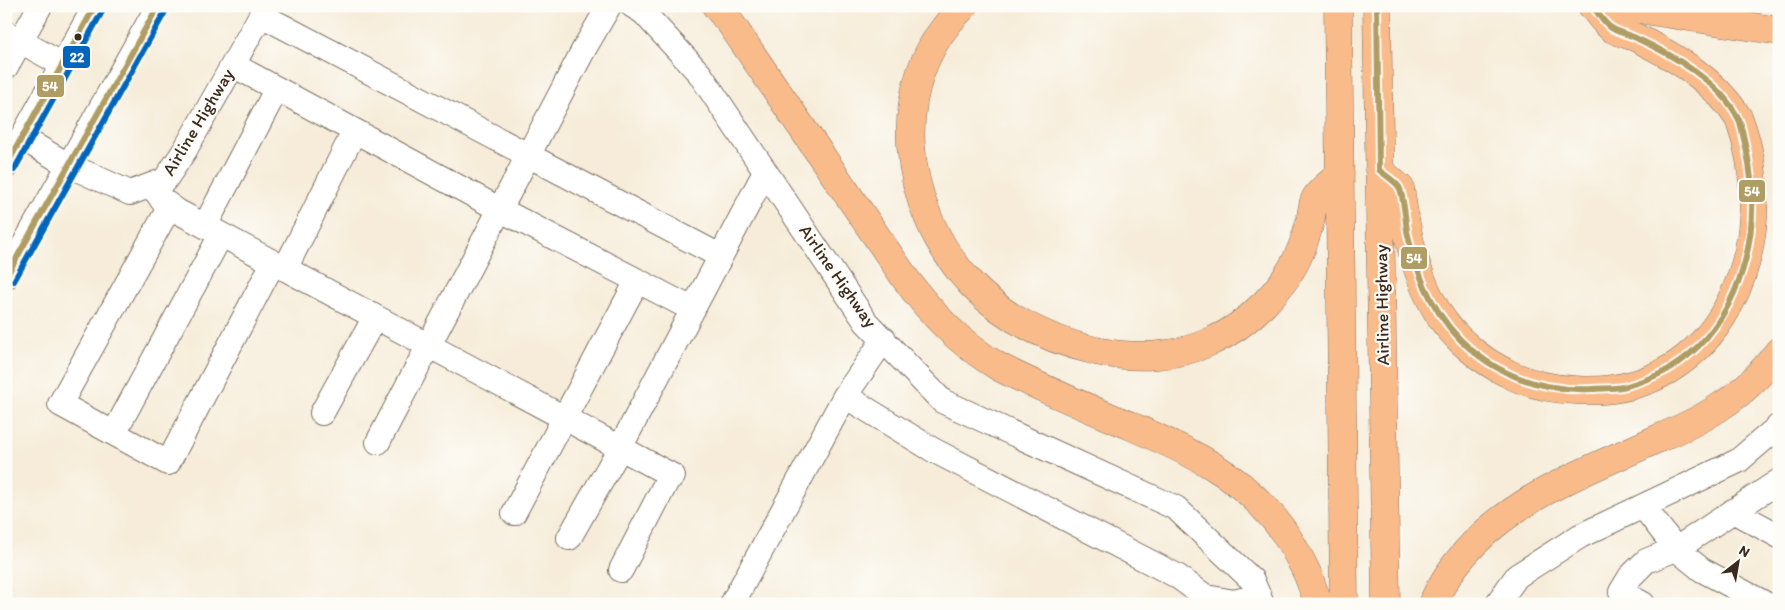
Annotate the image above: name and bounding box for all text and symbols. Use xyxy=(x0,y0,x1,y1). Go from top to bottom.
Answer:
unlabelled marker xyxy=(73,32,83,42)
line badge: 22 xyxy=(62,45,91,69)
text: 22 xyxy=(70,49,85,66)
street label: Airline Highway xyxy=(157,64,239,180)
line badge: 54 xyxy=(36,74,65,98)
text: 54 xyxy=(42,78,58,95)
line badge: 54 xyxy=(1738,179,1766,203)
text: 54 xyxy=(1744,183,1760,200)
street label: Airline Highway xyxy=(794,220,882,332)
street label: Airline Highway xyxy=(1370,244,1394,366)
line badge: 54 xyxy=(1400,246,1428,270)
text: 54 xyxy=(1406,250,1422,267)
north arrow xyxy=(1712,538,1762,588)
text: N xyxy=(1736,542,1753,561)

